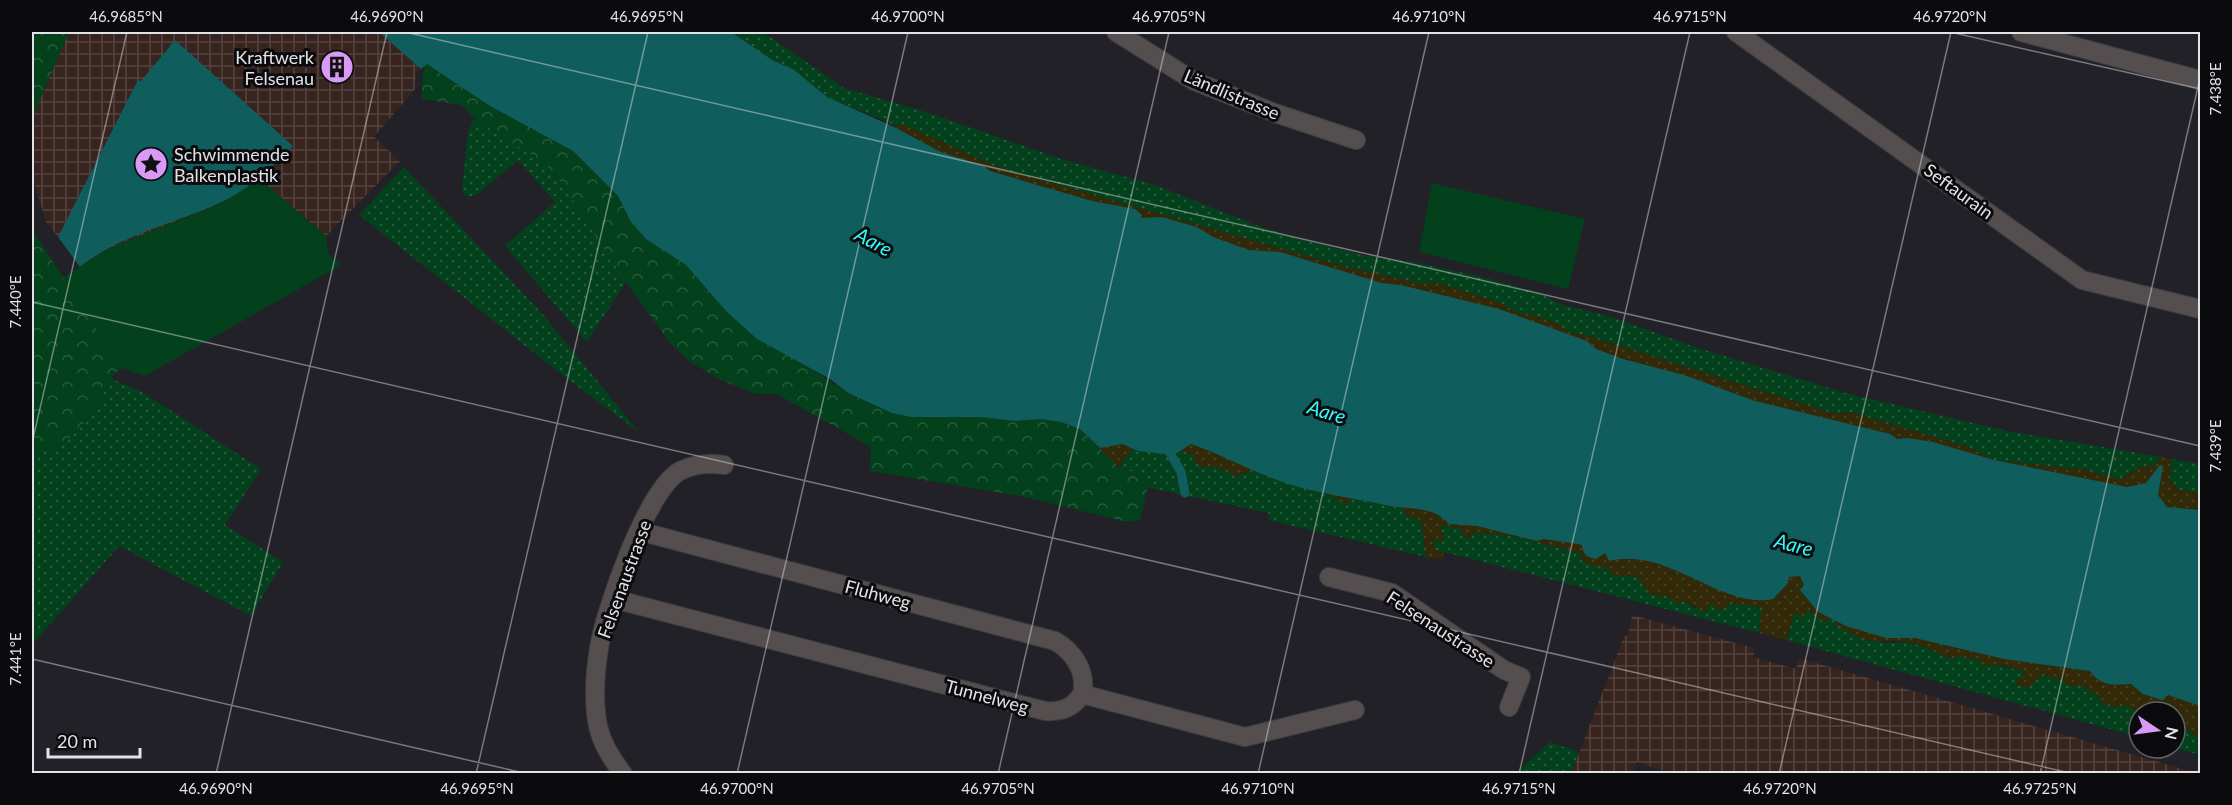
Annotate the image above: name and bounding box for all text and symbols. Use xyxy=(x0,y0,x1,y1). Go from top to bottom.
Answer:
text: 46.9685°N xyxy=(89,7,163,25)
text: 46.9690°N xyxy=(350,7,424,25)
text: 46.9695°N xyxy=(610,7,684,25)
text: 46.9700°N xyxy=(871,7,945,25)
text: 46.9705°N xyxy=(1132,7,1206,25)
text: 46.9710°N xyxy=(1392,7,1466,25)
text: 46.9715°N xyxy=(1653,7,1727,25)
text: 46.9720°N xyxy=(1913,7,1987,25)
place label: Kraftwerk Felsenau xyxy=(235,46,315,89)
building icon: Kraftwerk Felsenau xyxy=(319,49,355,85)
text: 7.438°E xyxy=(2206,62,2224,116)
street label: Ländlistrasse xyxy=(1181,64,1283,124)
place label: Schwimmende Balkenplastik xyxy=(174,143,290,186)
place icon: Schwimmende Balkenplastik xyxy=(133,146,169,182)
street label: Seftaurain xyxy=(1920,159,1998,223)
water label: Aare xyxy=(850,221,897,261)
text: 7.440°E xyxy=(6,275,24,329)
water label: Aare xyxy=(1304,394,1349,428)
text: 7.439°E xyxy=(2206,419,2224,473)
street label: Felsenaustrasse xyxy=(592,517,656,641)
water label: Aare xyxy=(1771,527,1816,560)
street label: Fluhweg xyxy=(843,575,913,613)
street label: Felsenaustrasse xyxy=(1383,586,1499,672)
text: 7.441°E xyxy=(6,632,24,686)
street label: Tunnelweg xyxy=(943,674,1031,718)
north arrow xyxy=(2127,700,2187,760)
scale bar xyxy=(48,721,140,759)
text: N xyxy=(2161,725,2183,742)
text: 20 m xyxy=(57,730,97,752)
text: 46.9690°N xyxy=(179,779,253,797)
text: 46.9695°N xyxy=(440,779,514,797)
text: 46.9700°N xyxy=(700,779,774,797)
text: 46.9705°N xyxy=(961,779,1035,797)
text: 46.9710°N xyxy=(1221,779,1295,797)
text: 46.9715°N xyxy=(1482,779,1556,797)
text: 46.9720°N xyxy=(1743,779,1817,797)
text: 46.9725°N xyxy=(2003,779,2077,797)

